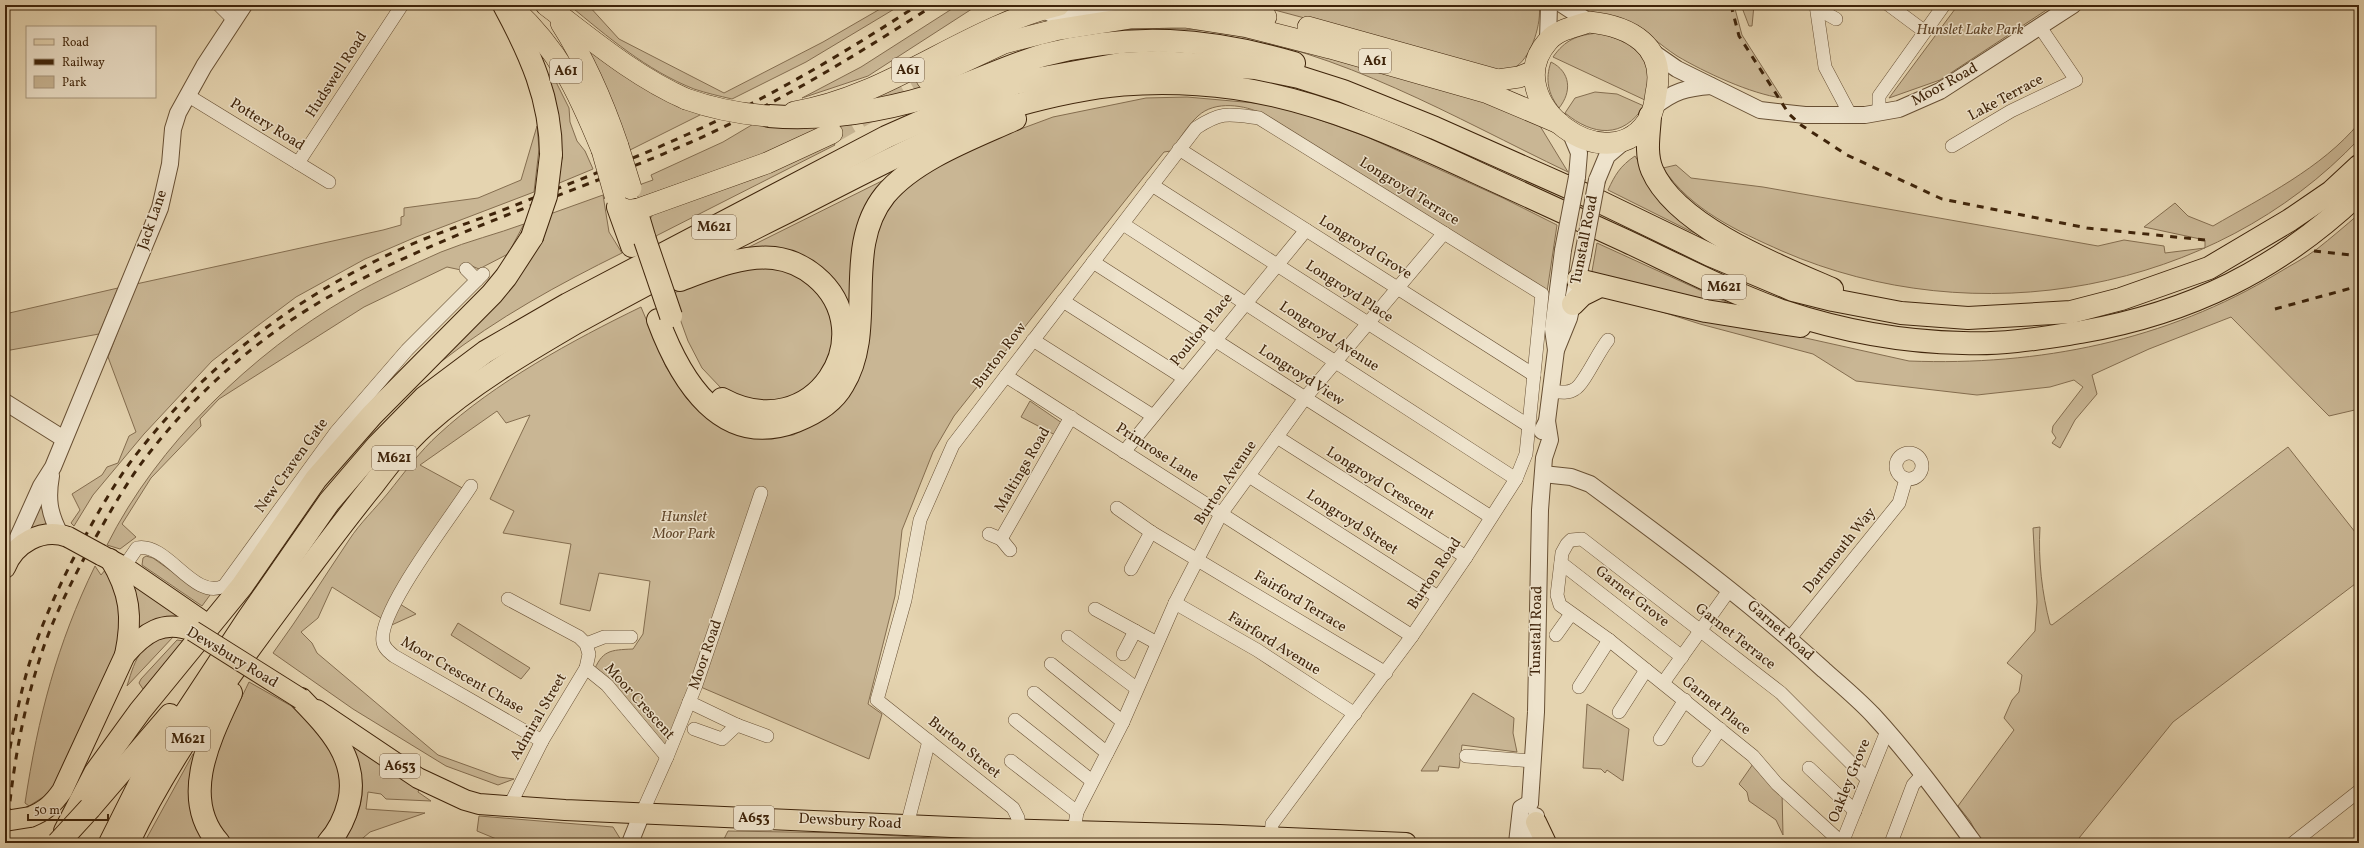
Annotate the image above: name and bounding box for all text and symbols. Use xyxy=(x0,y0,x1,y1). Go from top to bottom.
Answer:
park label: Hunslet Lake Park xyxy=(1916,20,2024,41)
legend xyxy=(26,26,156,98)
street label: Hudswell Road xyxy=(301,28,373,122)
text: Road xyxy=(62,35,89,51)
road number: A61 xyxy=(1359,49,1391,73)
text: Railway xyxy=(62,55,105,71)
road number: A61 xyxy=(892,58,924,82)
street label: Moor Road xyxy=(1908,58,1982,112)
road number: A61 xyxy=(550,59,582,83)
street label: Lake Terrace xyxy=(1965,69,2047,127)
text: Park xyxy=(62,75,87,91)
street label: Pottery Road xyxy=(226,94,308,156)
street label: Longroyd Terrace xyxy=(1355,153,1463,231)
street label: Jack Lane xyxy=(133,187,173,253)
street label: Tunstall Road xyxy=(1566,194,1604,286)
street label: Longroyd Grove xyxy=(1314,211,1416,285)
road number: M621 xyxy=(692,215,736,239)
street label: Longroyd Place xyxy=(1301,256,1397,328)
road number: M621 xyxy=(1702,275,1746,299)
street label: Poulton Place xyxy=(1166,289,1238,371)
street label: Longroyd Avenue xyxy=(1275,297,1383,377)
street label: Burton Row xyxy=(968,318,1032,394)
street label: Longroyd View xyxy=(1254,340,1348,412)
street label: New Craven Gate xyxy=(250,414,334,518)
street label: Primrose Lane xyxy=(1111,418,1203,488)
street label: Maltings Road xyxy=(990,423,1056,517)
street label: Burton Avenue xyxy=(1190,436,1262,530)
street label: Longroyd Crescent xyxy=(1322,442,1438,526)
road number: M621 xyxy=(372,446,416,470)
street label: Longroyd Street xyxy=(1302,485,1402,561)
street label: Dartmouth Way xyxy=(1799,503,1881,599)
park label: Hunslet Moor Park xyxy=(651,507,716,545)
street label: Burton Road xyxy=(1403,534,1467,614)
street label: Garnet Grove xyxy=(1590,561,1674,633)
street label: Fairford Terrace xyxy=(1250,566,1350,638)
street label: Tunstall Road xyxy=(1526,586,1548,676)
street label: Garnet Road xyxy=(1742,596,1818,666)
street label: Garnet Terrace xyxy=(1690,599,1780,675)
street label: Fairford Avenue xyxy=(1224,607,1324,681)
street label: Moor Road xyxy=(684,617,728,693)
street label: Dewsbury Road xyxy=(182,622,282,694)
street label: Moor Crescent Chase xyxy=(396,632,528,720)
street label: Moor Crescent xyxy=(599,659,679,745)
street label: Admiral Street xyxy=(506,670,572,764)
street label: Garnet Place xyxy=(1677,672,1755,740)
street label: Burton Street xyxy=(923,712,1005,784)
road number: M621 xyxy=(166,727,210,751)
street label: Oakley Grove xyxy=(1824,736,1876,826)
road number: A653 xyxy=(380,754,420,778)
scale bar xyxy=(28,796,108,822)
text: 50 m xyxy=(34,803,60,819)
road number: A653 xyxy=(734,806,774,830)
street label: Dewsbury Road xyxy=(798,809,902,835)

